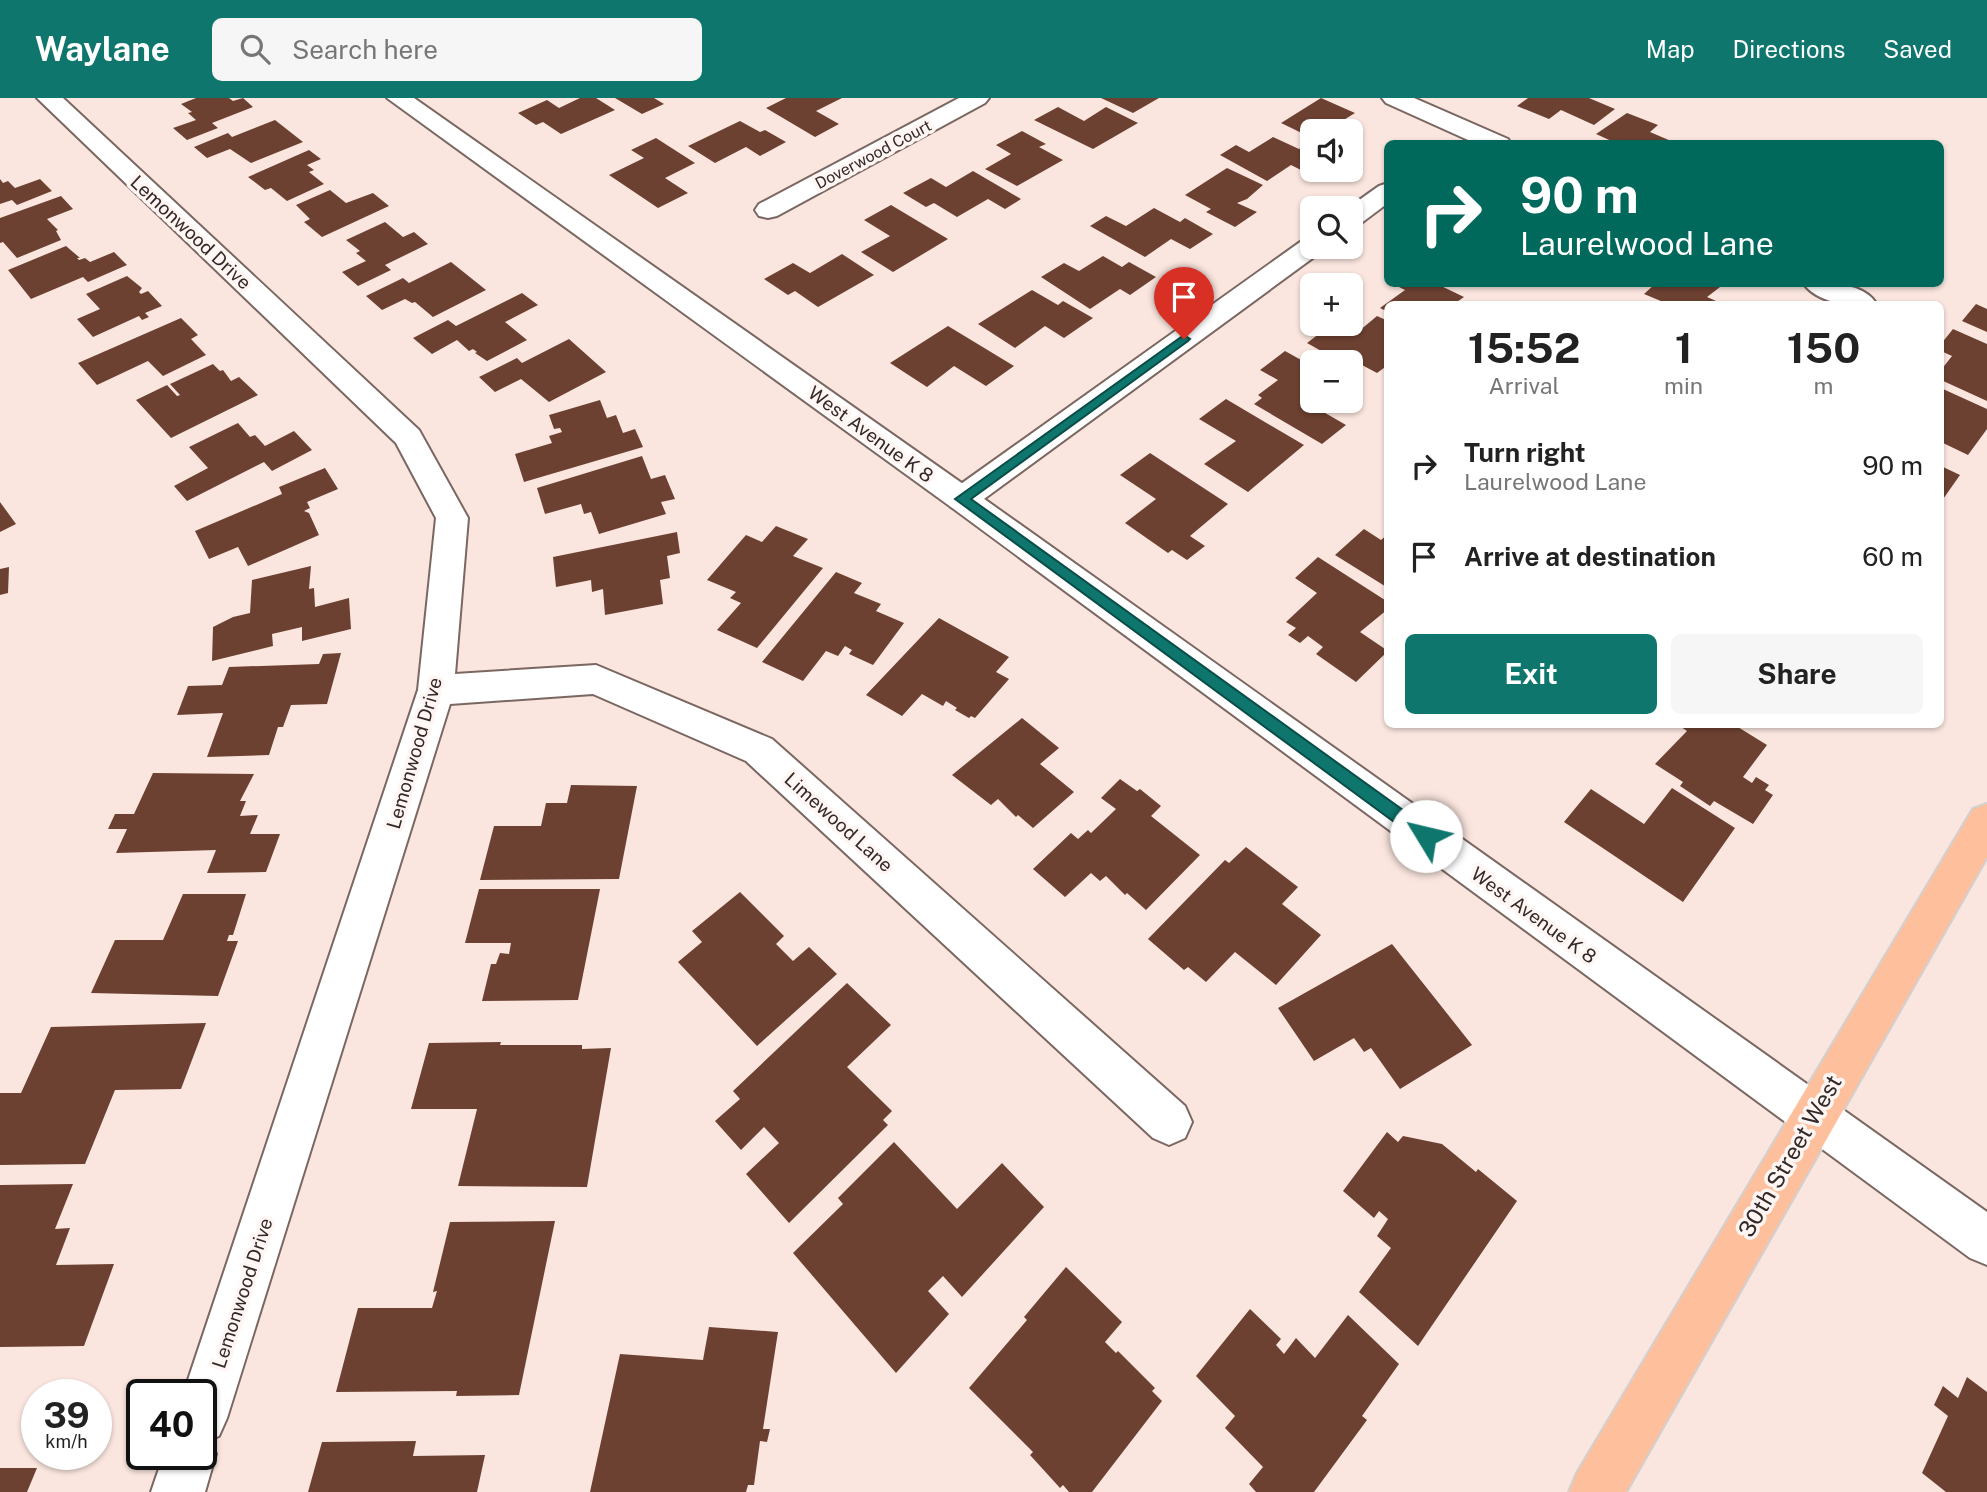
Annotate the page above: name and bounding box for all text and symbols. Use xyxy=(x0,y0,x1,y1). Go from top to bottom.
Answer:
search box xyxy=(212,18,702,81)
text: Waylane xyxy=(35,30,170,68)
icon: search xyxy=(236,30,274,68)
text: Search here xyxy=(292,34,438,65)
text: Map xyxy=(1646,35,1695,63)
text: Directions xyxy=(1733,35,1845,63)
text: Saved xyxy=(1883,35,1952,63)
street label: Doverwood Court xyxy=(812,116,935,193)
map controls xyxy=(1300,119,1363,413)
button: sound xyxy=(1300,119,1363,182)
text: 90 m xyxy=(1520,166,1639,224)
icon: right xyxy=(1405,168,1496,259)
street label: Lemonwood Drive xyxy=(126,171,256,293)
button: search xyxy=(1300,196,1363,259)
text: Laurelwood Lane xyxy=(1520,225,1774,262)
pin xyxy=(1154,267,1214,339)
button: + xyxy=(1300,273,1363,336)
icon: arrive xyxy=(1165,278,1203,316)
text: 15:52 xyxy=(1468,323,1580,372)
text: 1 xyxy=(1675,323,1693,372)
text: 150 xyxy=(1787,323,1860,372)
button: − xyxy=(1300,350,1363,413)
text: Arrival xyxy=(1489,372,1560,399)
text: min xyxy=(1664,372,1703,399)
text: m xyxy=(1814,372,1834,399)
street label: West Avenue K 8 xyxy=(804,381,938,487)
text: Turn right xyxy=(1464,437,1586,468)
icon: right xyxy=(1405,447,1443,485)
text: 90 m xyxy=(1862,450,1923,481)
text: Laurelwood Lane xyxy=(1464,468,1646,495)
icon: arrive xyxy=(1405,538,1443,576)
text: Arrive at destination xyxy=(1464,541,1716,572)
text: 60 m xyxy=(1862,541,1923,572)
button: Exit xyxy=(1405,634,1657,714)
button: Share xyxy=(1671,634,1923,714)
street label: Lemonwood Drive xyxy=(382,675,446,831)
street label: Limewood Lane xyxy=(780,768,898,876)
position arrow xyxy=(1389,799,1463,873)
street label: West Avenue K 8 xyxy=(1467,862,1601,968)
street label: 30th Street West xyxy=(1732,1070,1847,1242)
street label: Lemonwood Drive xyxy=(207,1215,277,1371)
speed limit sign: 40 xyxy=(126,1379,217,1470)
text: 39 xyxy=(43,1395,90,1436)
text: km/h xyxy=(45,1431,88,1452)

